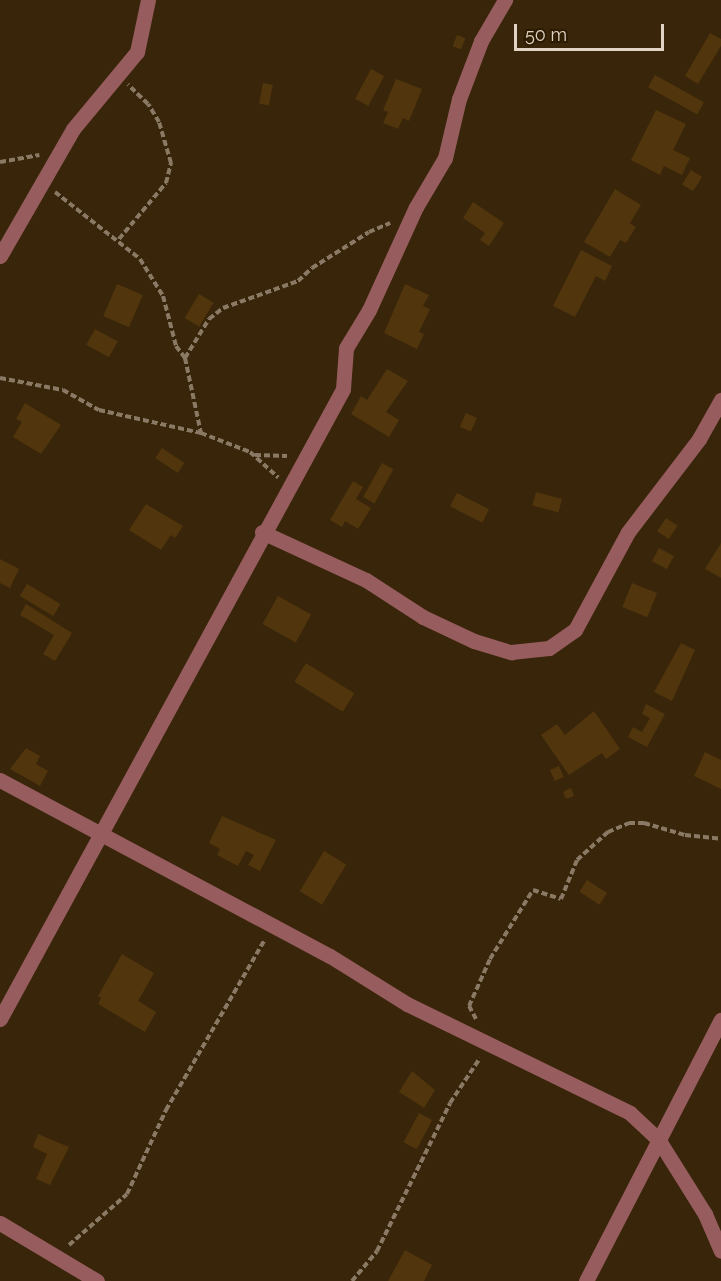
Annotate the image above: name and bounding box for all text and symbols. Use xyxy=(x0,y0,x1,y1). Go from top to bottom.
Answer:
scale bar xyxy=(517,12,667,50)
text: 50 m xyxy=(525,24,567,45)

